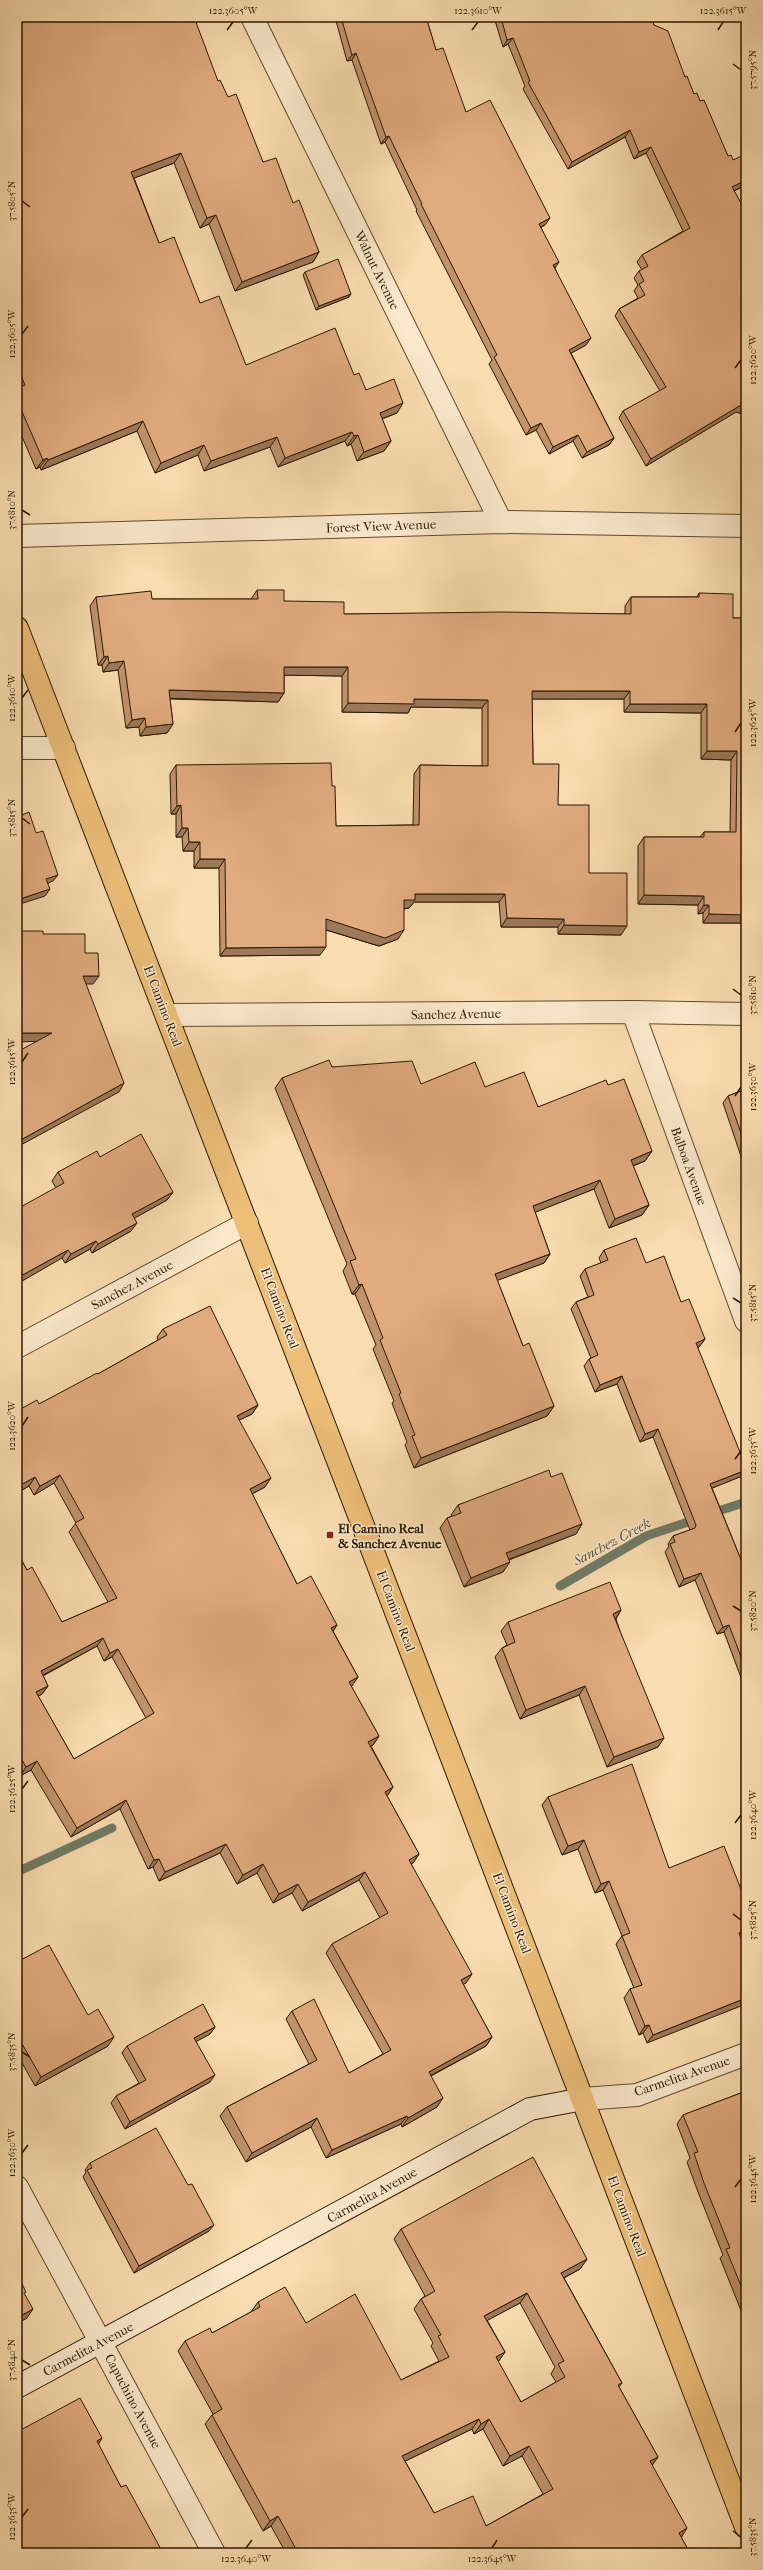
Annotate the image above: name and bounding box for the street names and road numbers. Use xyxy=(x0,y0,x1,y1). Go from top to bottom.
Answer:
street label: Walnut Avenue xyxy=(351,227,403,312)
street label: Forest View Avenue xyxy=(326,517,437,535)
street label: El Camino Real xyxy=(141,963,186,1049)
street label: Sanchez Avenue xyxy=(411,1006,502,1022)
street label: Balboa Avenue xyxy=(668,1125,710,1208)
street label: Sanchez Avenue xyxy=(89,1257,176,1313)
street label: El Camino Real xyxy=(258,1265,303,1351)
street label: El Camino Real xyxy=(374,1568,419,1654)
street label: El Camino Real xyxy=(490,1870,535,1956)
street label: Carmelita Avenue xyxy=(632,2052,732,2099)
street label: Carmelita Avenue xyxy=(325,2164,420,2226)
street label: El Camino Real xyxy=(605,2173,650,2259)
street label: Carmelita Avenue xyxy=(40,2319,136,2379)
street label: Capuchino Avenue xyxy=(102,2351,164,2451)

